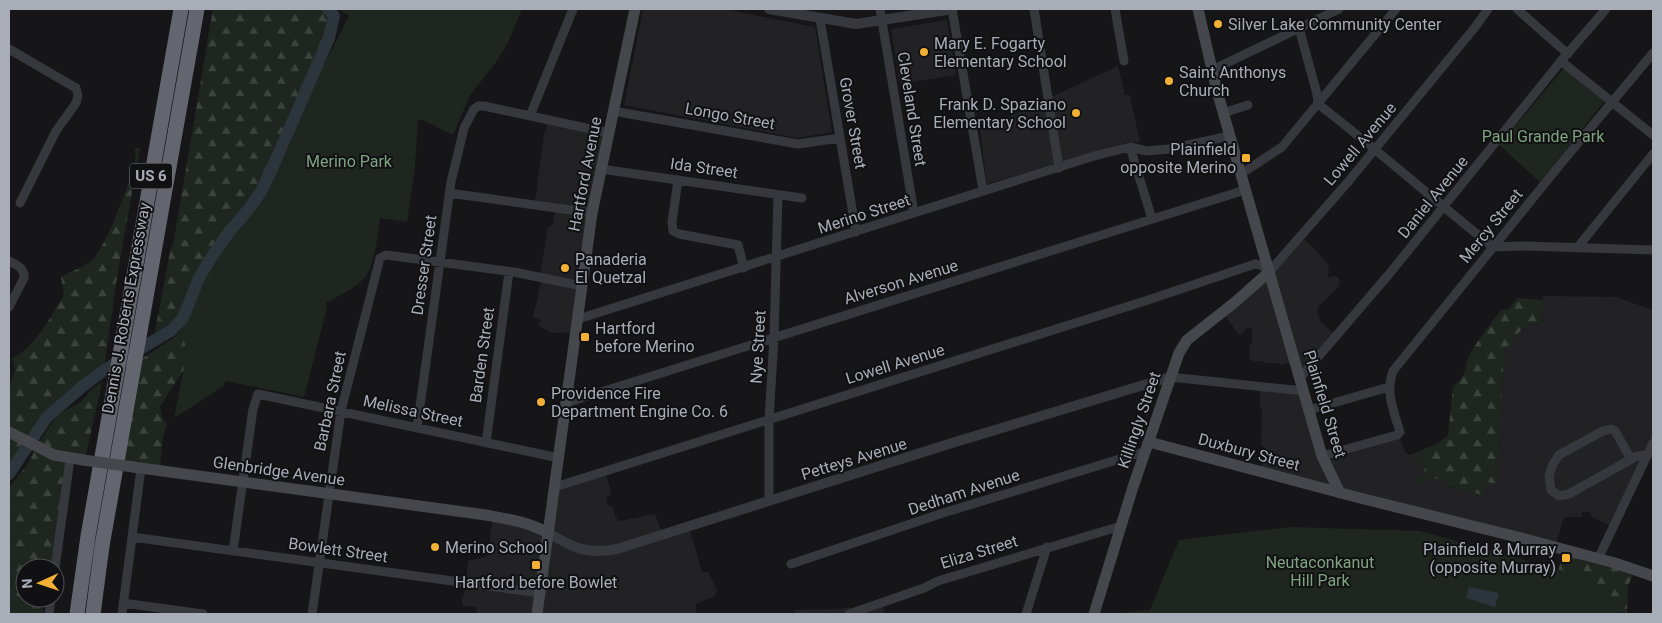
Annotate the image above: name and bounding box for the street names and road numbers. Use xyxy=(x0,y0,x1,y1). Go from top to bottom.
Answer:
street label: Cleveland Street xyxy=(894,50,930,168)
street label: Grover Street xyxy=(836,76,870,170)
street label: Longo Street xyxy=(684,99,776,133)
street label: Lowell Avenue xyxy=(1320,99,1400,189)
street label: Hartford Avenue xyxy=(565,115,605,233)
street label: Daniel Avenue xyxy=(1394,152,1472,242)
street label: Ida Street xyxy=(669,154,739,182)
road number: US 6 xyxy=(130,164,172,188)
street label: Mercy Street xyxy=(1455,185,1527,267)
street label: Merino Street xyxy=(815,190,913,238)
street label: Dennis J. Roberts Expressway xyxy=(98,201,154,415)
street label: Dresser Street xyxy=(408,214,440,316)
street label: Alverson Avenue xyxy=(842,256,960,308)
street label: Barden Street xyxy=(466,306,498,404)
street label: Nye Street xyxy=(747,310,769,384)
street label: Lowell Avenue xyxy=(843,340,947,388)
street label: Plainfield Street xyxy=(1300,348,1350,460)
street label: Barbara Street xyxy=(310,349,350,453)
street label: Killingly Street xyxy=(1114,369,1164,471)
street label: Melissa Street xyxy=(361,391,465,431)
street label: Duxbury Street xyxy=(1196,429,1302,475)
street label: Petteys Avenue xyxy=(799,434,909,484)
street label: Glenbridge Avenue xyxy=(212,452,346,490)
street label: Dedham Avenue xyxy=(906,465,1022,519)
street label: Eliza Street xyxy=(938,531,1020,573)
street label: Bowlett Street xyxy=(287,534,389,566)

